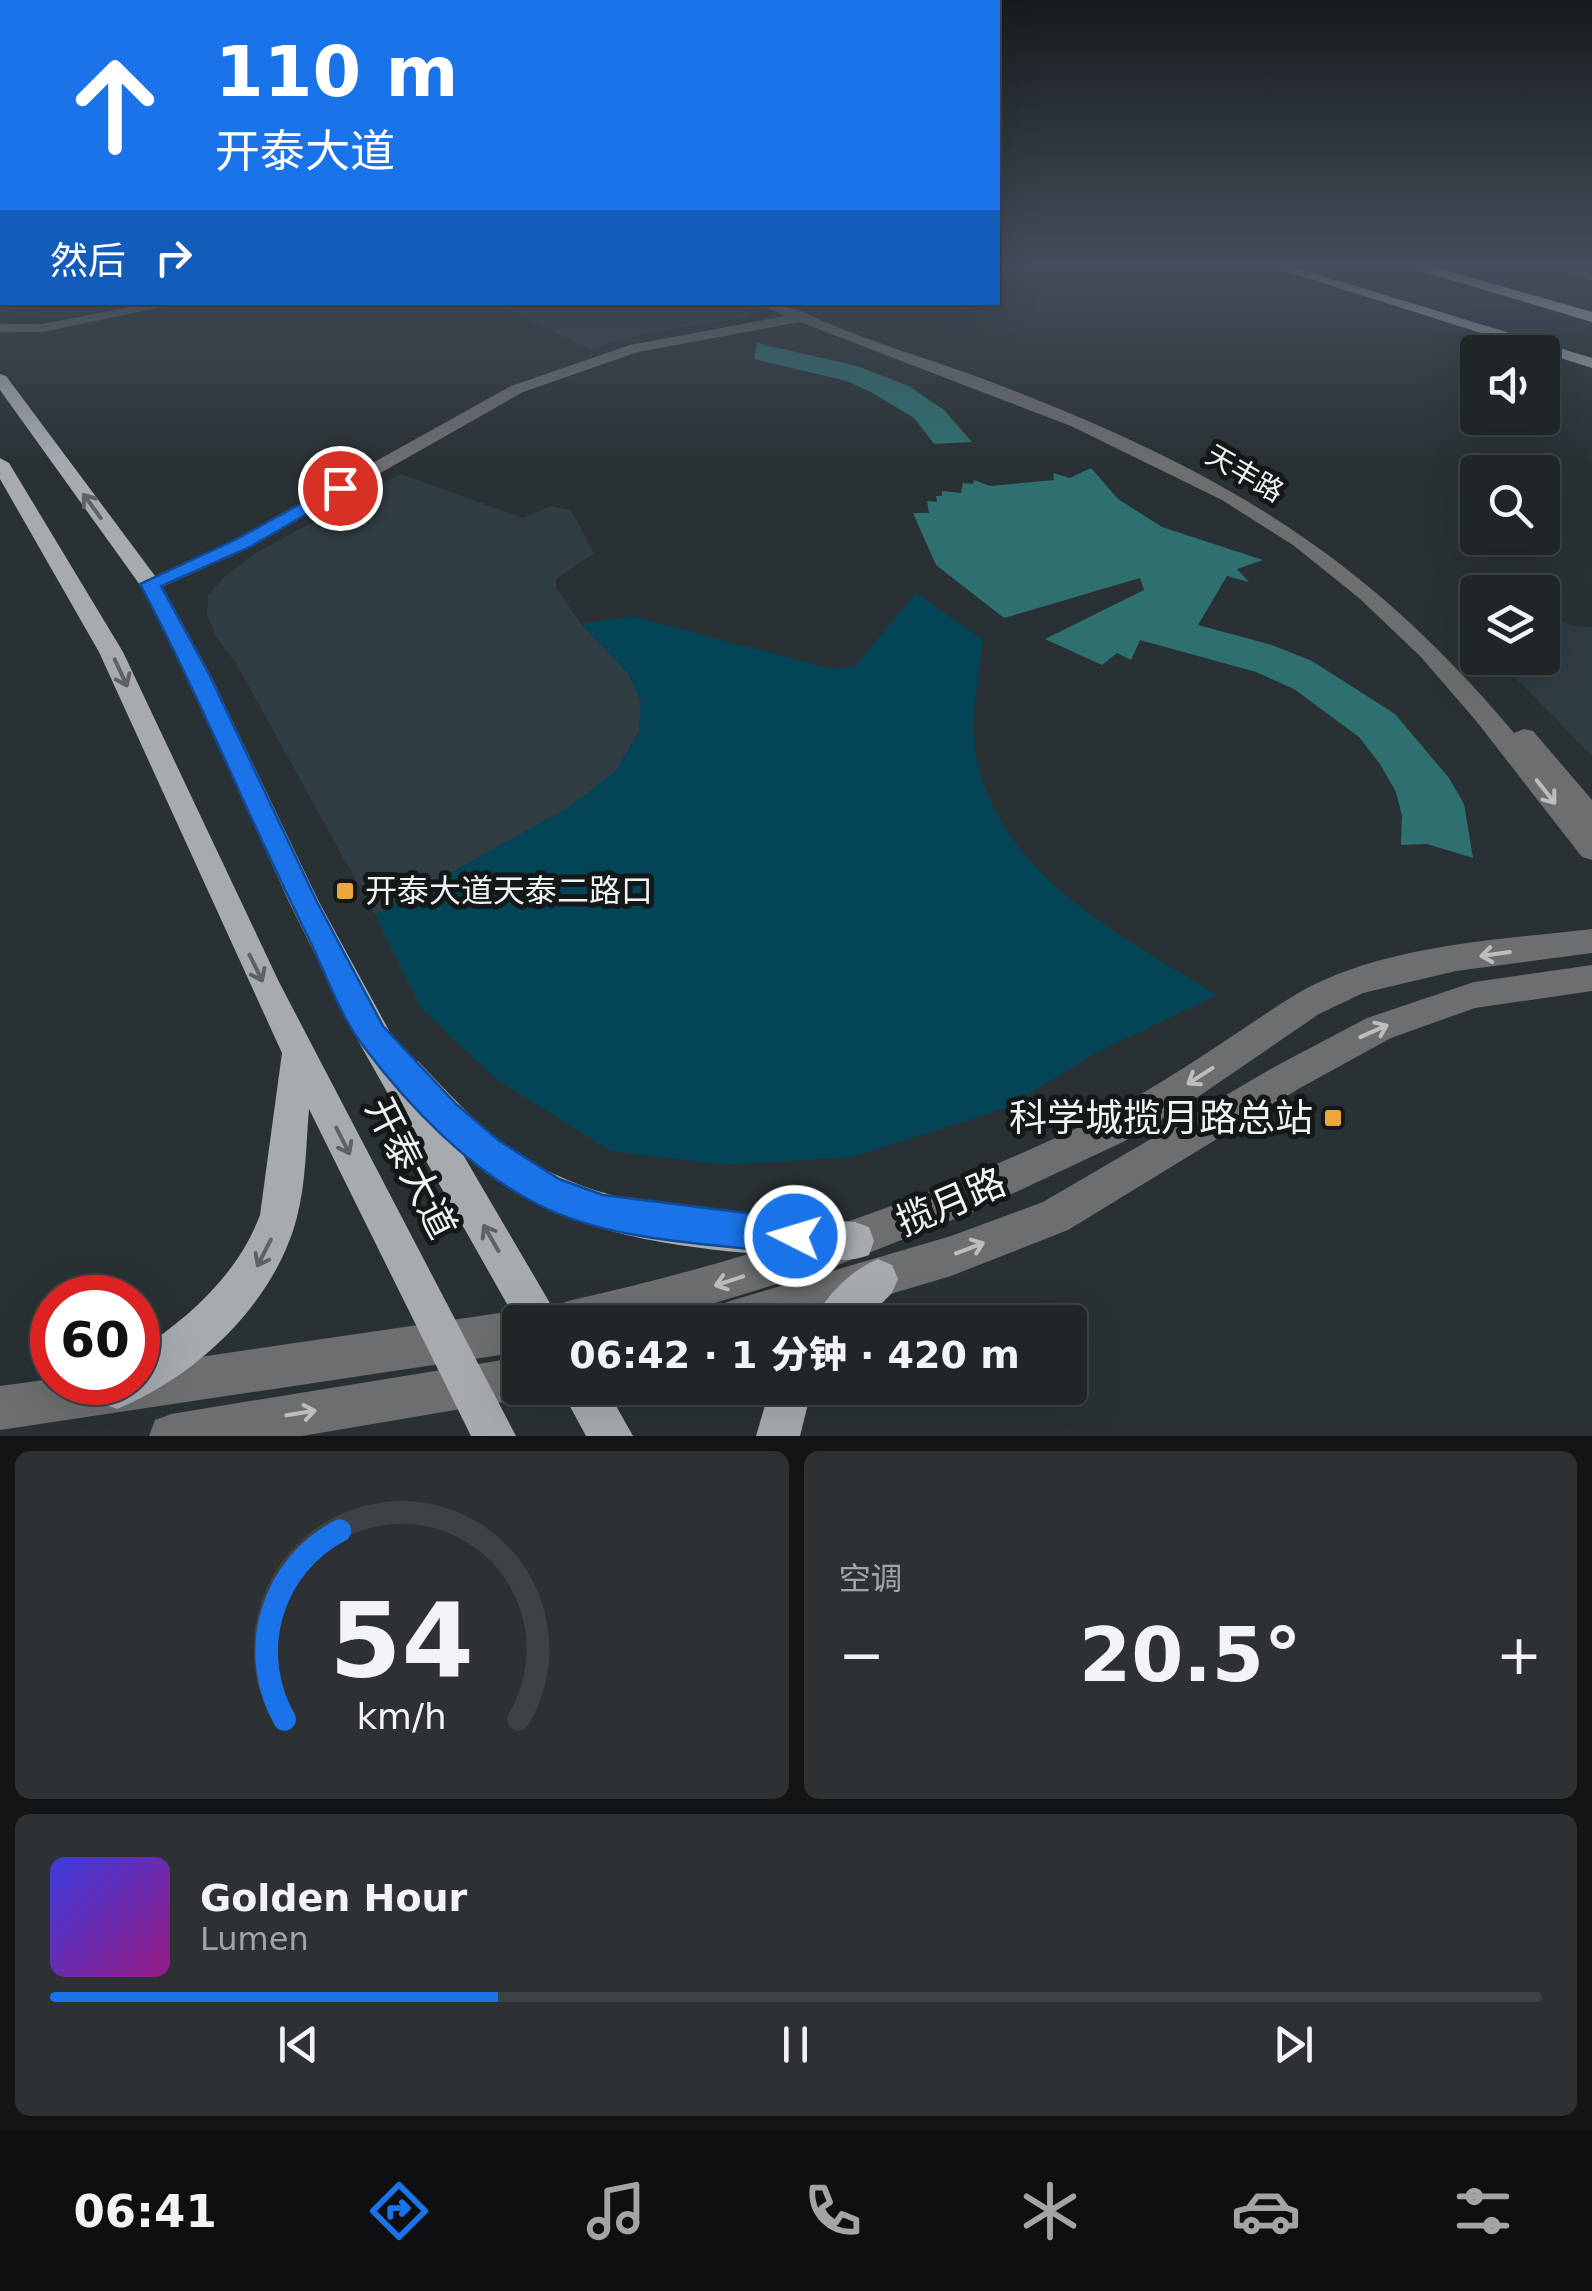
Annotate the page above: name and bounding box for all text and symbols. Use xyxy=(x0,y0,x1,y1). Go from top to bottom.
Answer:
text: 110 m xyxy=(215,31,458,113)
icon: ahead xyxy=(50,40,180,170)
text: 开泰大道 xyxy=(215,125,395,178)
icon: right xyxy=(146,230,201,285)
text: 然后 xyxy=(50,239,126,283)
map controls xyxy=(1460,335,1560,675)
button: sound xyxy=(1460,335,1560,435)
street label: 天丰路 xyxy=(1200,438,1289,509)
pin xyxy=(298,446,383,531)
button: search xyxy=(1460,455,1560,555)
icon: arrive xyxy=(313,461,368,516)
one-way arrow xyxy=(81,492,102,520)
button: layers xyxy=(1460,575,1560,675)
one-way arrow xyxy=(112,657,131,687)
one-way arrow xyxy=(1535,778,1556,805)
place label: 开泰大道天泰二路口 xyxy=(365,872,653,910)
marker: 开泰大道天泰二路口 xyxy=(334,880,356,902)
one-way arrow xyxy=(1480,946,1512,964)
one-way arrow xyxy=(247,953,266,983)
one-way arrow xyxy=(1358,1020,1388,1039)
one-way arrow xyxy=(1186,1065,1214,1086)
street label: 开泰大道 xyxy=(357,1090,465,1246)
place label: 科学城揽月路总站 xyxy=(1009,1096,1313,1140)
marker: 科学城揽月路总站 xyxy=(1322,1107,1344,1129)
one-way arrow xyxy=(334,1125,353,1155)
street label: 揽月路 xyxy=(890,1159,1012,1245)
position arrow xyxy=(743,1184,847,1288)
one-way arrow xyxy=(481,1224,501,1253)
one-way arrow xyxy=(254,1237,273,1267)
one-way arrow xyxy=(954,1238,985,1256)
one-way arrow xyxy=(714,1274,746,1292)
speed limit sign: 60 xyxy=(30,1275,160,1405)
text: 06:42 · 1 分钟 · 420 m xyxy=(569,1333,1020,1377)
one-way arrow xyxy=(285,1403,317,1421)
text: 空调 xyxy=(839,1560,903,1598)
text: 54 xyxy=(329,1580,474,1702)
text: 20.5° xyxy=(1079,1611,1302,1699)
text: − xyxy=(839,1623,885,1687)
text: + xyxy=(1496,1623,1542,1687)
text: km/h xyxy=(357,1696,447,1737)
text: Golden Hour xyxy=(200,1876,467,1920)
text: Lumen xyxy=(200,1920,309,1958)
icon: previous xyxy=(271,2017,326,2072)
icon: pause xyxy=(768,2017,823,2072)
icon: next xyxy=(1266,2017,1321,2072)
icon: directions xyxy=(364,2176,434,2246)
icon: music xyxy=(581,2176,651,2246)
icon: phone xyxy=(798,2176,868,2246)
icon: climate xyxy=(1015,2176,1085,2246)
icon: car xyxy=(1231,2176,1301,2246)
icon: filters xyxy=(1448,2176,1518,2246)
text: 06:41 xyxy=(73,2185,217,2238)

